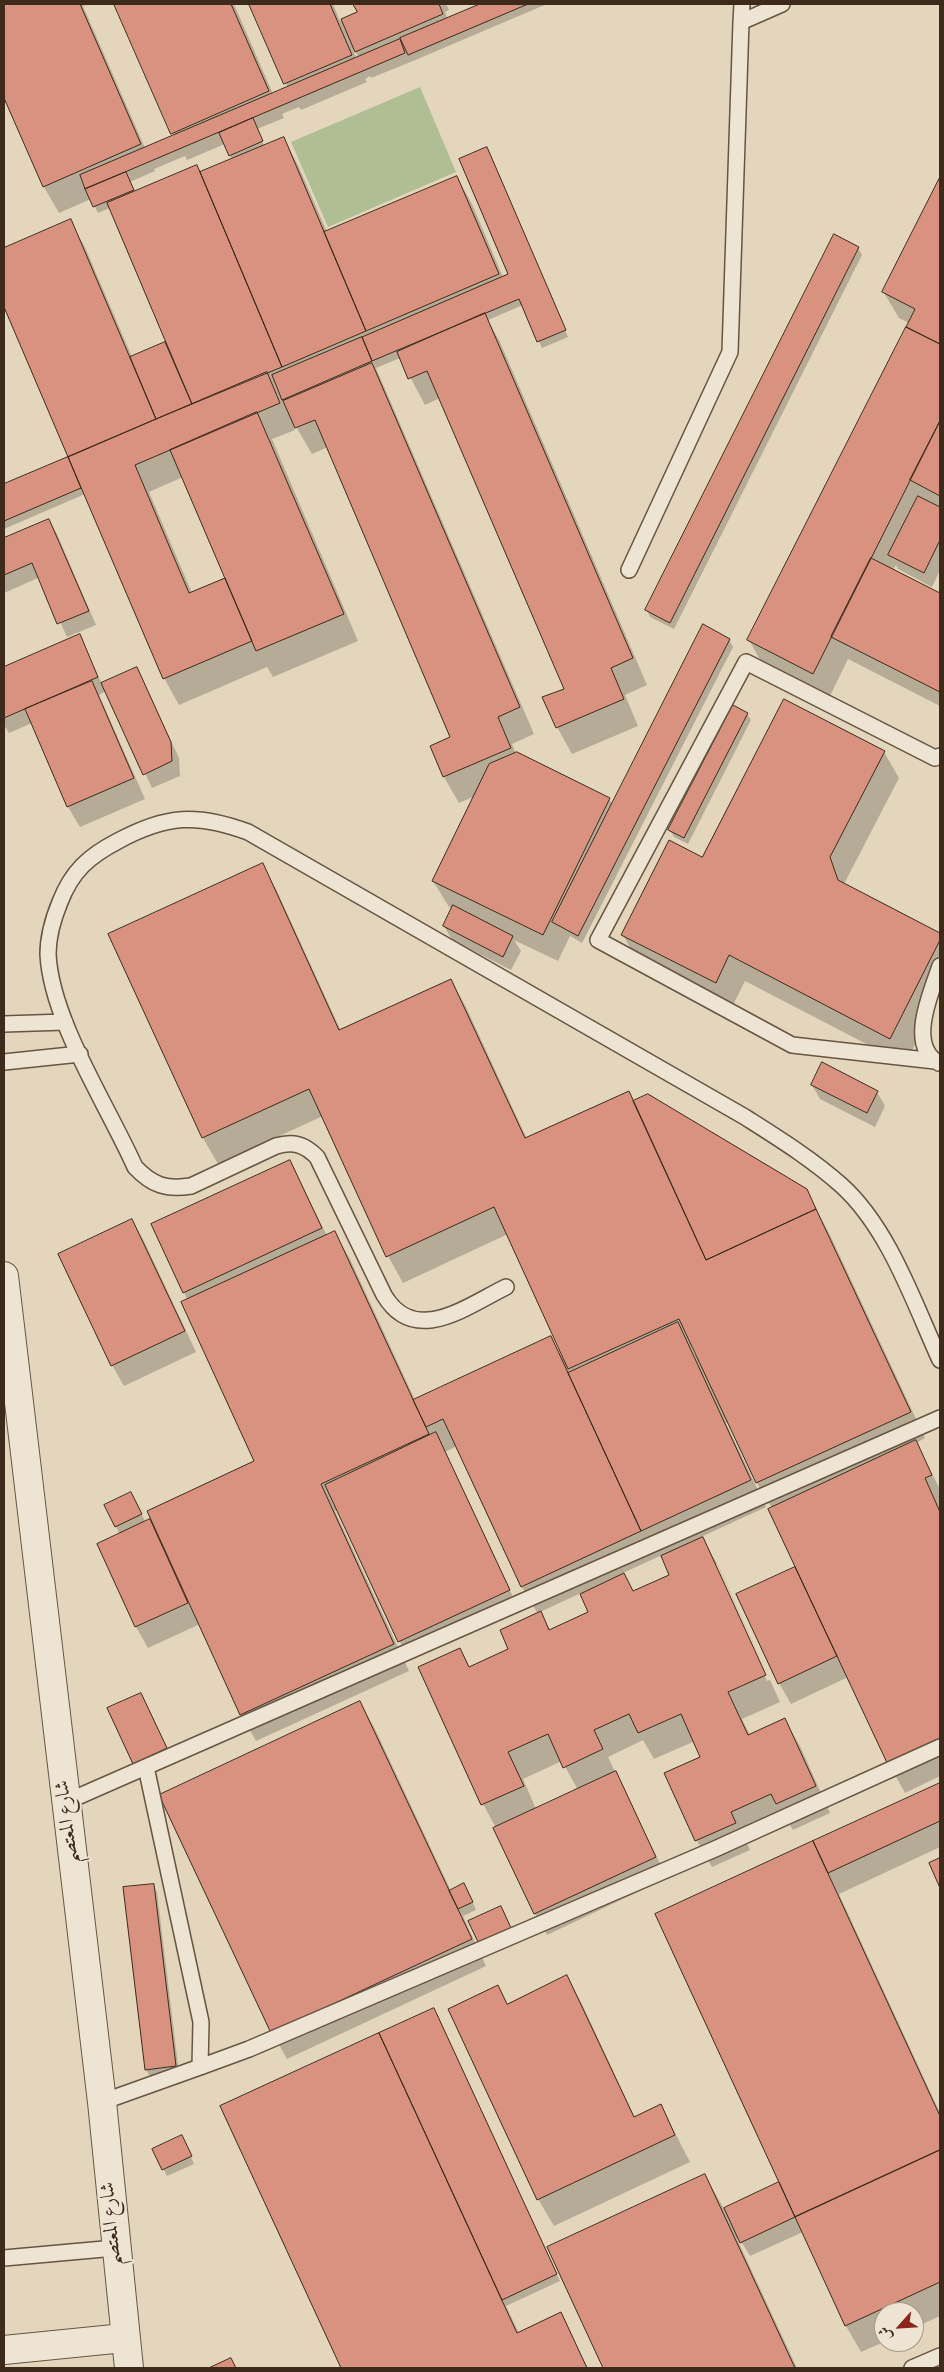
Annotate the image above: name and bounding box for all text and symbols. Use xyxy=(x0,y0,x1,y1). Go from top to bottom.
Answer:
street label: شارع المعتصم xyxy=(52,1779,86,1865)
street label: شارع المعتصم xyxy=(97,2181,129,2267)
north arrow xyxy=(874,2302,924,2352)
text: ش xyxy=(874,2323,898,2344)

